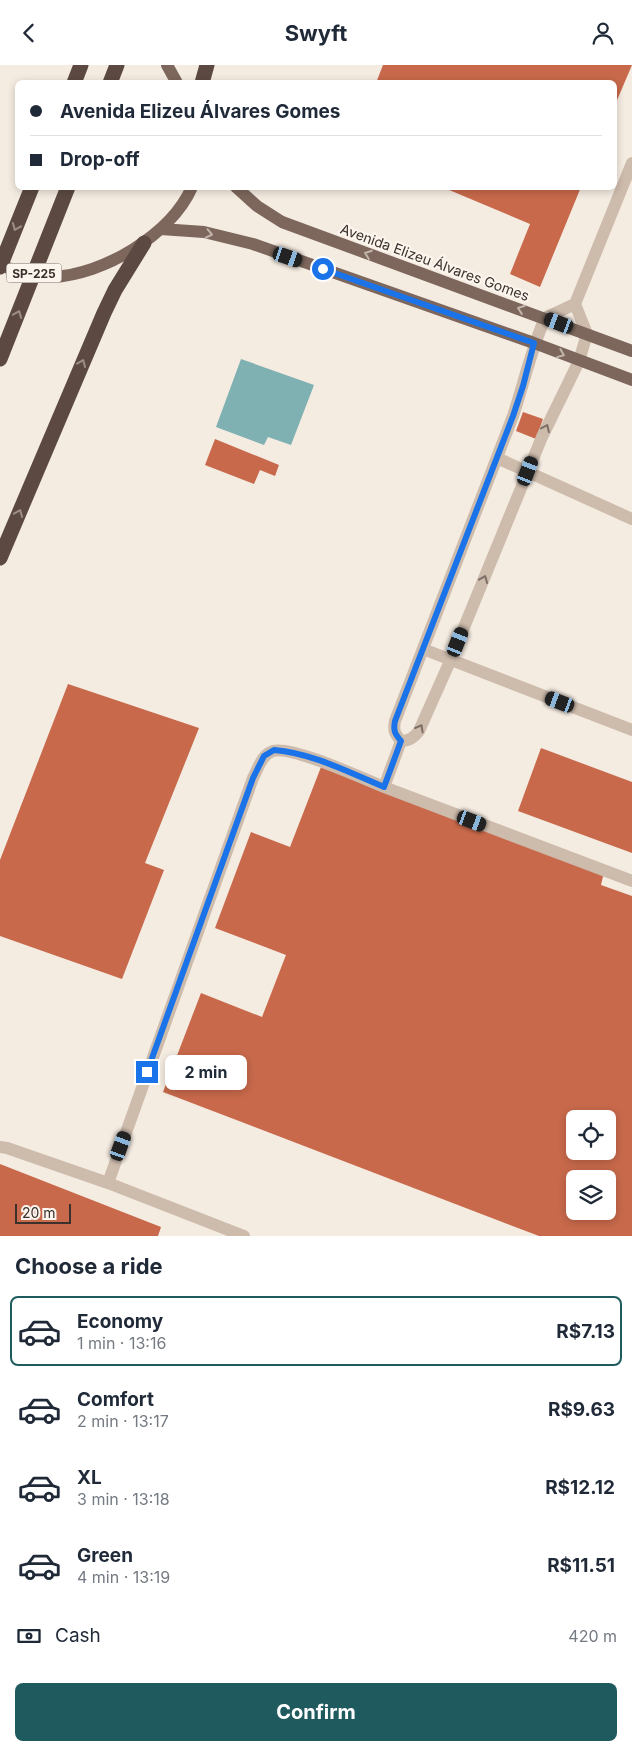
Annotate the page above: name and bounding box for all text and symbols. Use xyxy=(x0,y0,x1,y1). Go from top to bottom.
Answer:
icon: back xyxy=(15,19,43,47)
icon: person xyxy=(589,19,617,47)
text: Swyft xyxy=(285,20,347,46)
text: Avenida Elizeu Álvares Gomes xyxy=(60,100,340,123)
text: Drop-off xyxy=(60,148,140,171)
street label: Avenida Elizeu Álvares Gomes xyxy=(338,220,532,304)
one-way arrow xyxy=(12,223,22,231)
one-way arrow xyxy=(205,228,214,239)
car xyxy=(271,245,304,269)
one-way arrow xyxy=(364,250,373,260)
route start xyxy=(312,258,334,280)
road number: SP-225 xyxy=(6,263,62,283)
one-way arrow xyxy=(517,305,525,315)
one-way arrow xyxy=(12,310,22,319)
car xyxy=(542,311,575,335)
one-way arrow xyxy=(557,348,565,358)
one-way arrow xyxy=(75,359,86,368)
one-way arrow xyxy=(539,424,550,433)
car xyxy=(515,454,540,488)
one-way arrow xyxy=(12,509,23,518)
one-way arrow xyxy=(478,575,488,584)
car xyxy=(445,625,470,659)
car xyxy=(543,690,576,714)
one-way arrow xyxy=(413,724,423,733)
car xyxy=(455,809,488,833)
callout: 2 min xyxy=(164,1055,247,1089)
route end xyxy=(136,1061,158,1083)
text: 2 min xyxy=(185,1062,227,1082)
map controls xyxy=(566,1110,616,1220)
button: locate xyxy=(566,1110,616,1160)
car xyxy=(108,1129,133,1163)
button: layers xyxy=(566,1170,616,1220)
scale bar xyxy=(15,1201,71,1224)
text: 20 m xyxy=(22,1204,56,1221)
text: Choose a ride xyxy=(15,1253,163,1279)
icon: car xyxy=(17,1309,62,1354)
text: Economy xyxy=(77,1310,163,1333)
text: R$7.13 xyxy=(556,1320,615,1343)
text: 1 min · 13:16 xyxy=(77,1333,166,1353)
icon: car xyxy=(17,1387,62,1432)
text: Comfort xyxy=(77,1388,154,1411)
text: R$9.63 xyxy=(548,1398,615,1421)
text: 2 min · 13:17 xyxy=(77,1411,169,1431)
icon: car xyxy=(17,1465,62,1510)
text: XL xyxy=(77,1466,102,1489)
text: R$12.12 xyxy=(545,1476,615,1499)
text: 3 min · 13:18 xyxy=(77,1489,170,1509)
icon: car xyxy=(17,1543,62,1588)
text: Green xyxy=(77,1544,133,1567)
text: R$11.51 xyxy=(547,1554,615,1577)
text: 4 min · 13:19 xyxy=(77,1567,170,1587)
icon: cash xyxy=(15,1622,43,1650)
text: Cash xyxy=(55,1624,101,1647)
text: 420 m xyxy=(568,1626,617,1646)
button: Confirm xyxy=(15,1683,617,1741)

